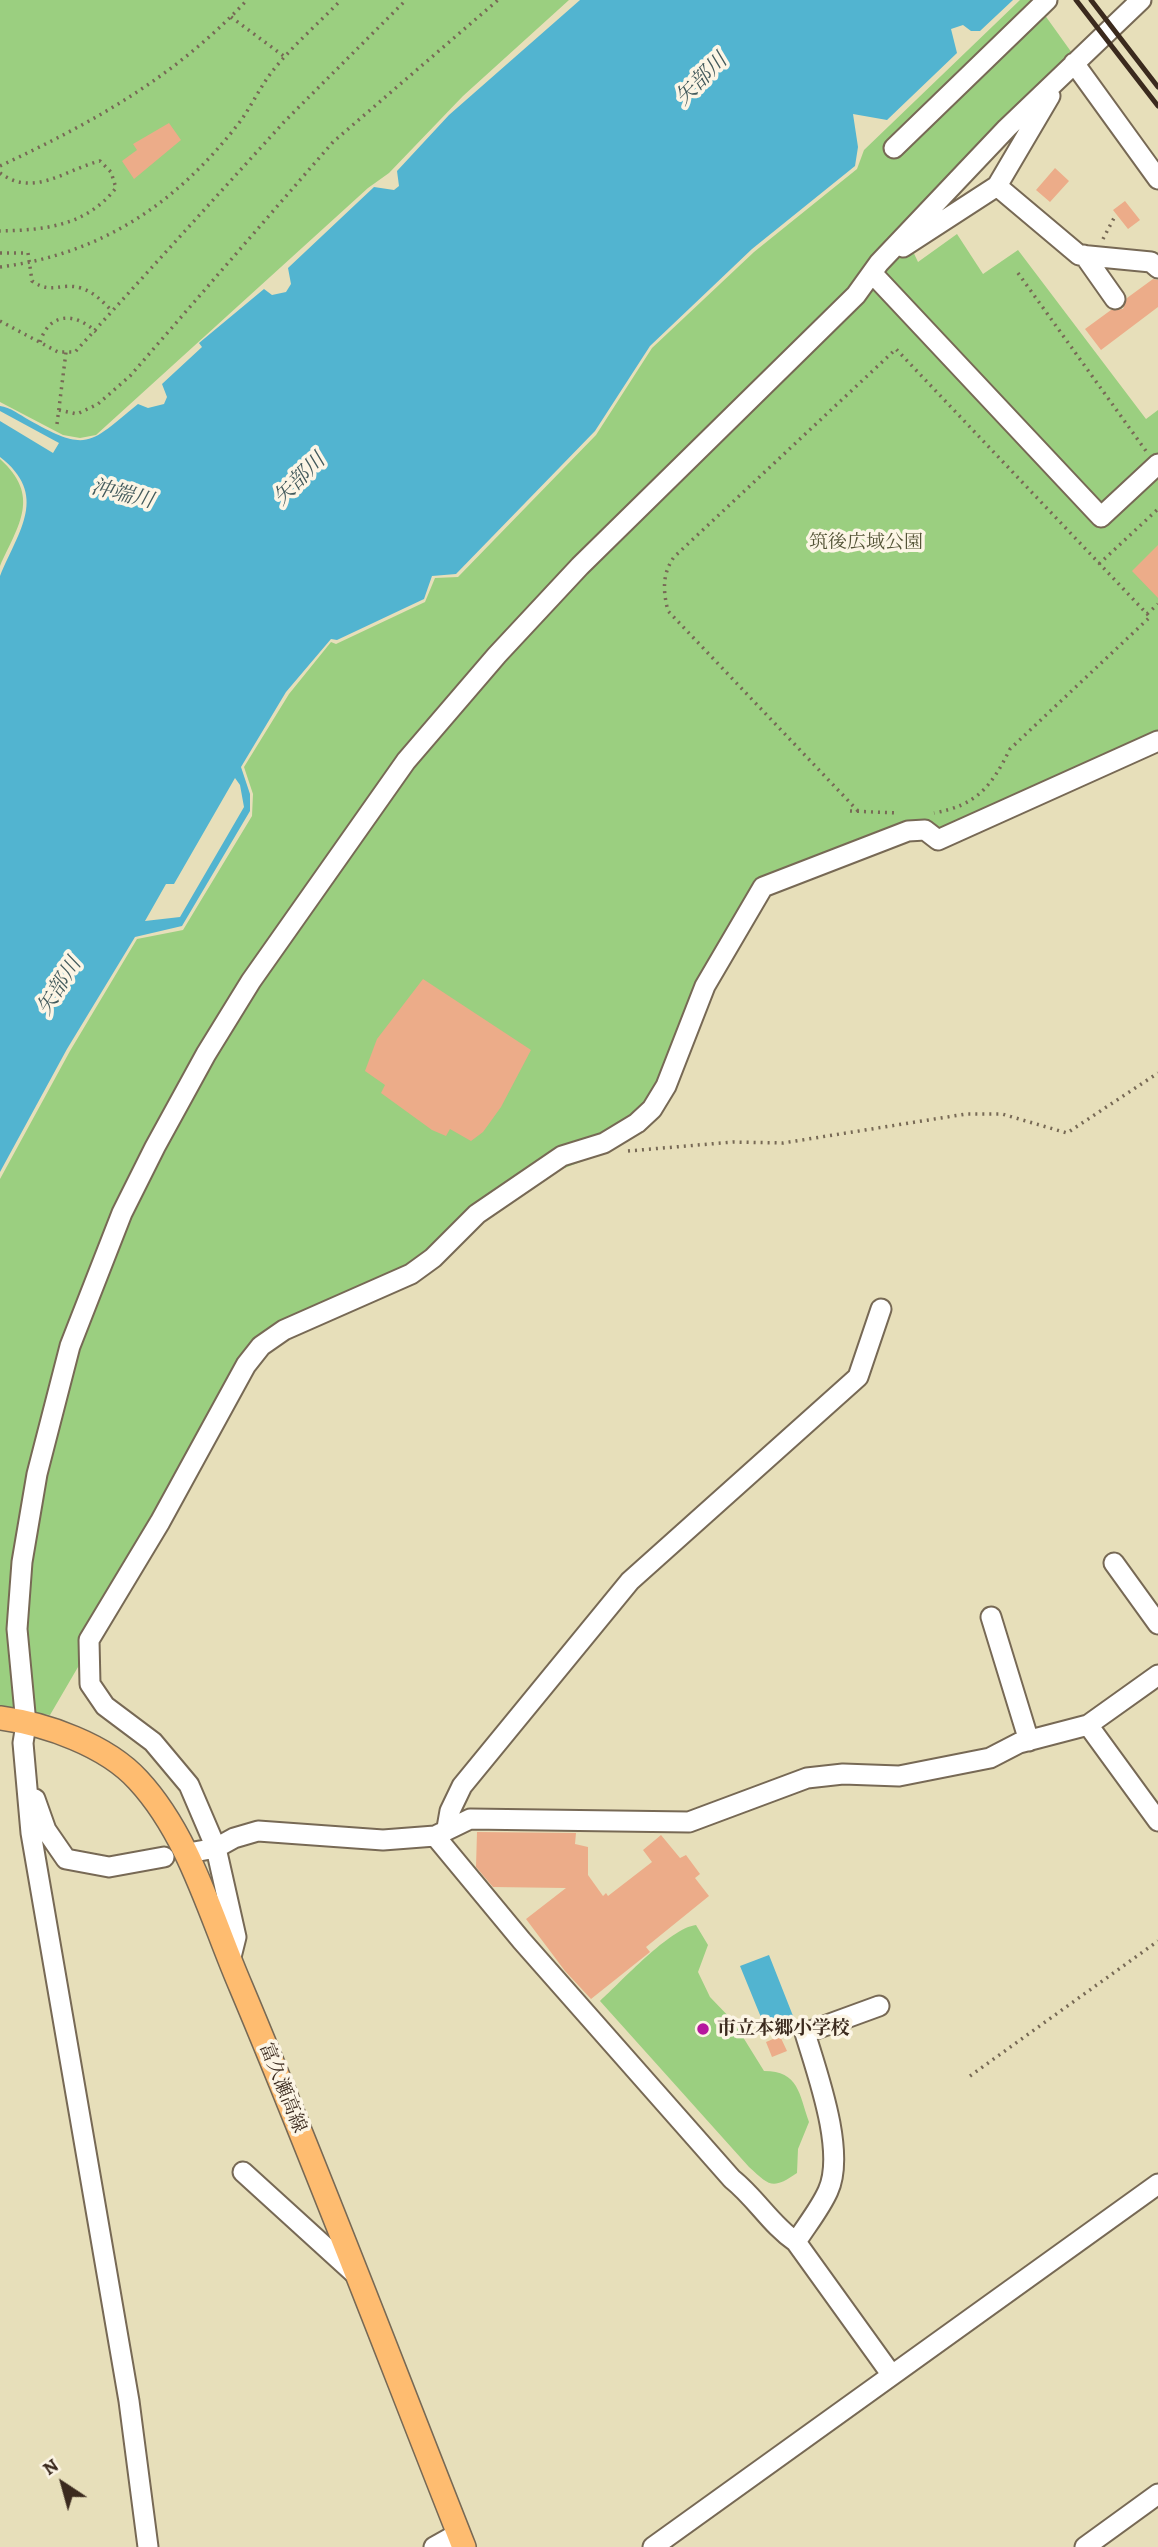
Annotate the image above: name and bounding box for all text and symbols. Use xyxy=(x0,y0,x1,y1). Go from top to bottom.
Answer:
water label: 矢部川 xyxy=(671,49,733,111)
water label: 矢部川 xyxy=(269,449,331,511)
water label: 沖端川 xyxy=(88,475,156,515)
park label: 筑後広域公園 xyxy=(809,532,923,554)
water label: 矢部川 xyxy=(33,954,87,1020)
place label: 市立本郷小学校 xyxy=(717,2018,850,2040)
marker: 市立本郷小学校 xyxy=(695,2021,711,2037)
street label: 富久瀬高線 xyxy=(254,2040,310,2136)
north arrow xyxy=(28,2449,98,2519)
text: N xyxy=(37,2452,64,2482)

